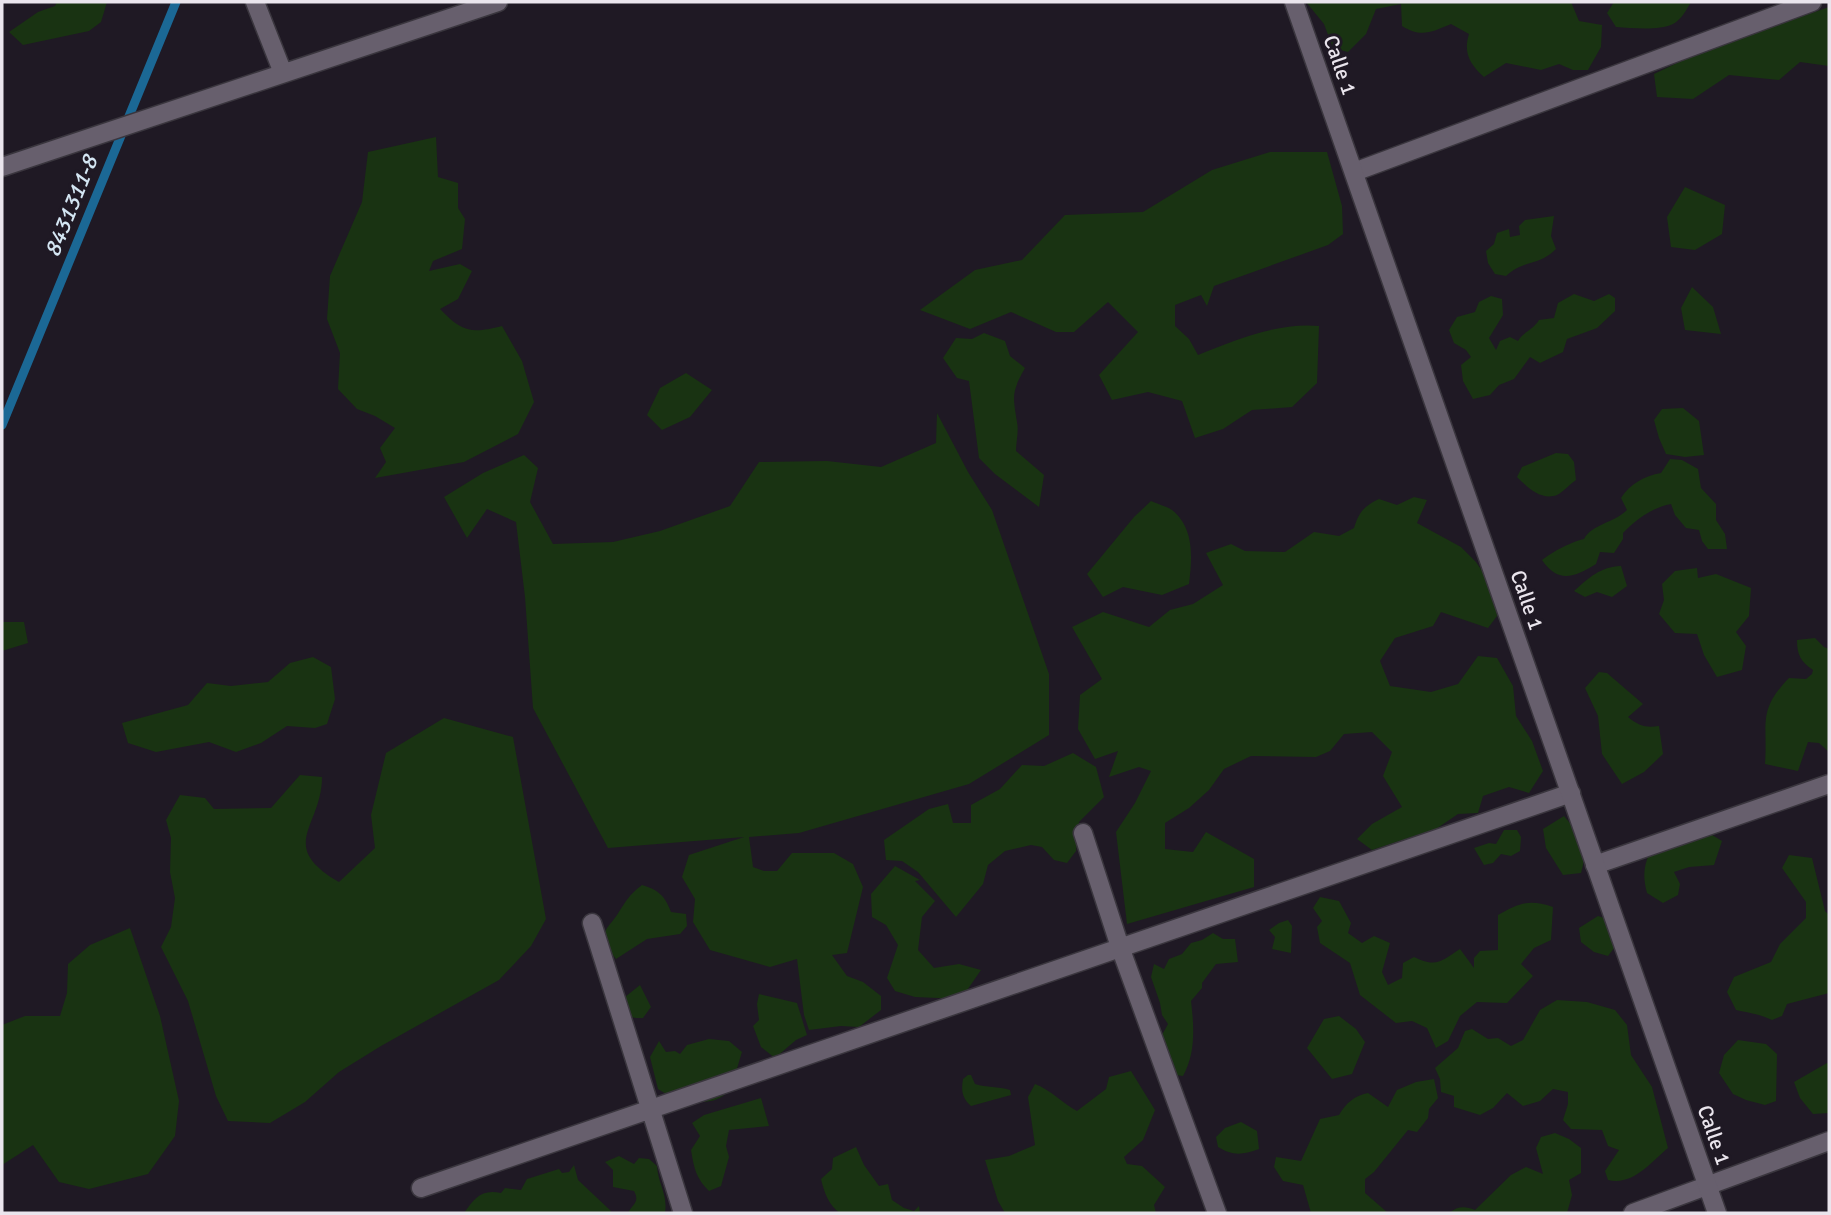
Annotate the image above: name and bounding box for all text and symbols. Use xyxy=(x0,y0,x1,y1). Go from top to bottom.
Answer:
street label: Calle 1 xyxy=(1318,32,1362,98)
water label: 8431311-8 xyxy=(38,150,105,261)
street label: Calle 1 xyxy=(1505,567,1549,633)
street label: Calle 1 xyxy=(1692,1102,1736,1168)

